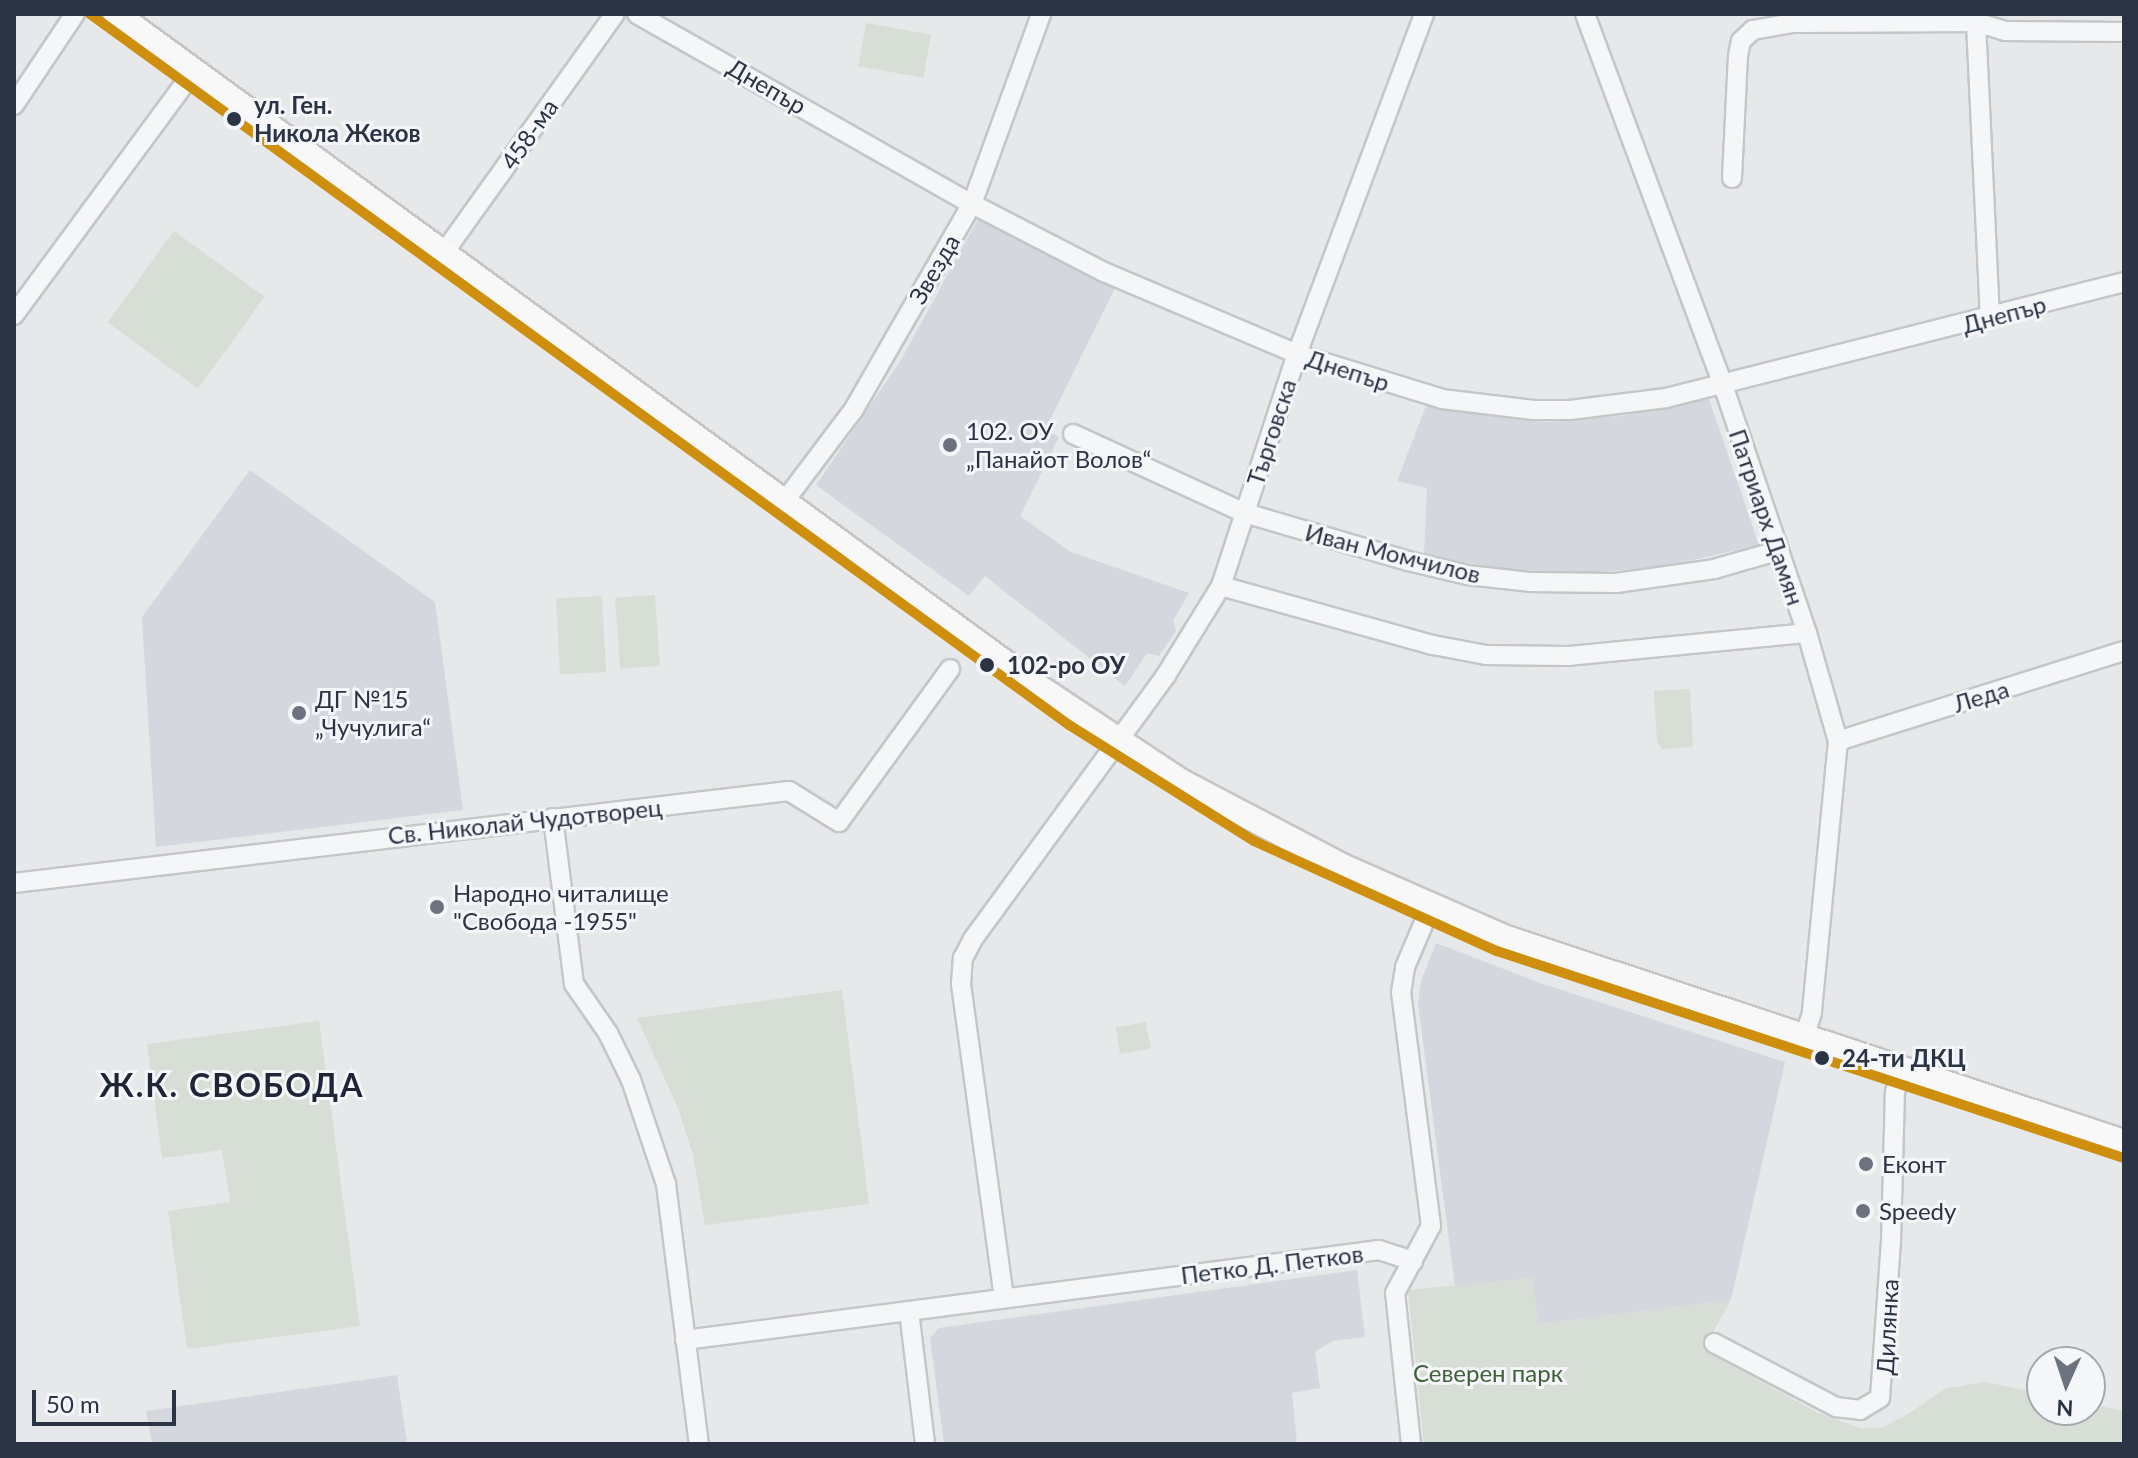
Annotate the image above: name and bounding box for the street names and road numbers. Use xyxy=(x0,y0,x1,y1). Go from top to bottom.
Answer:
street label: Днепър xyxy=(723,52,811,120)
street label: 458-ма xyxy=(494,93,564,175)
street label: Звезда xyxy=(903,229,965,309)
street label: Днепър xyxy=(1959,289,2049,339)
street label: Днепър xyxy=(1303,343,1393,397)
street label: Търговска xyxy=(1240,375,1302,489)
street label: Патриарх Дамян xyxy=(1723,425,1811,609)
street label: Иван Момчилов xyxy=(1302,517,1484,589)
street label: Леда xyxy=(1950,674,2012,718)
street label: Св. Николай Чудотворец xyxy=(386,792,664,850)
street label: Петко Д. Петков xyxy=(1179,1239,1365,1289)
street label: Дилянка xyxy=(1870,1278,1904,1376)

